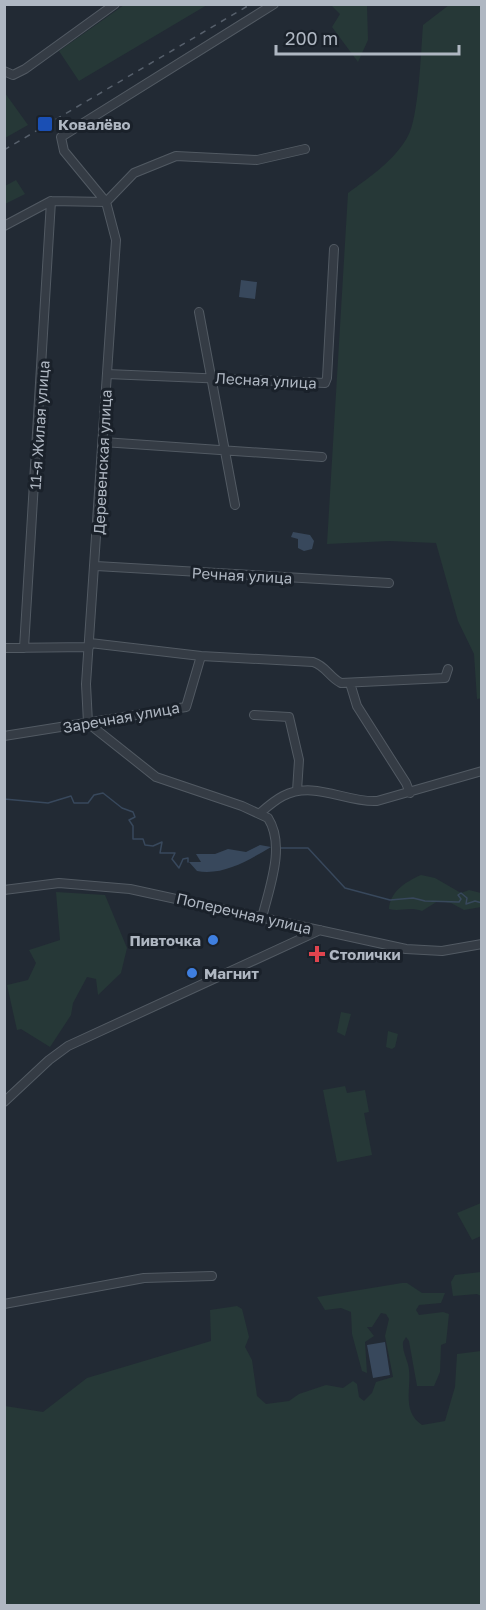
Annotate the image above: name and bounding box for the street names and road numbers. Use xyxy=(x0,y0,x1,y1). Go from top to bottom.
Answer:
street label: 11-я Жилая улица xyxy=(26,360,52,490)
street label: Лесная улица xyxy=(215,368,317,392)
street label: Деревенская улица xyxy=(89,389,115,535)
street label: Речная улица xyxy=(191,563,293,587)
street label: Заречная улица xyxy=(61,698,181,736)
street label: Поперечная улица xyxy=(175,889,313,937)

